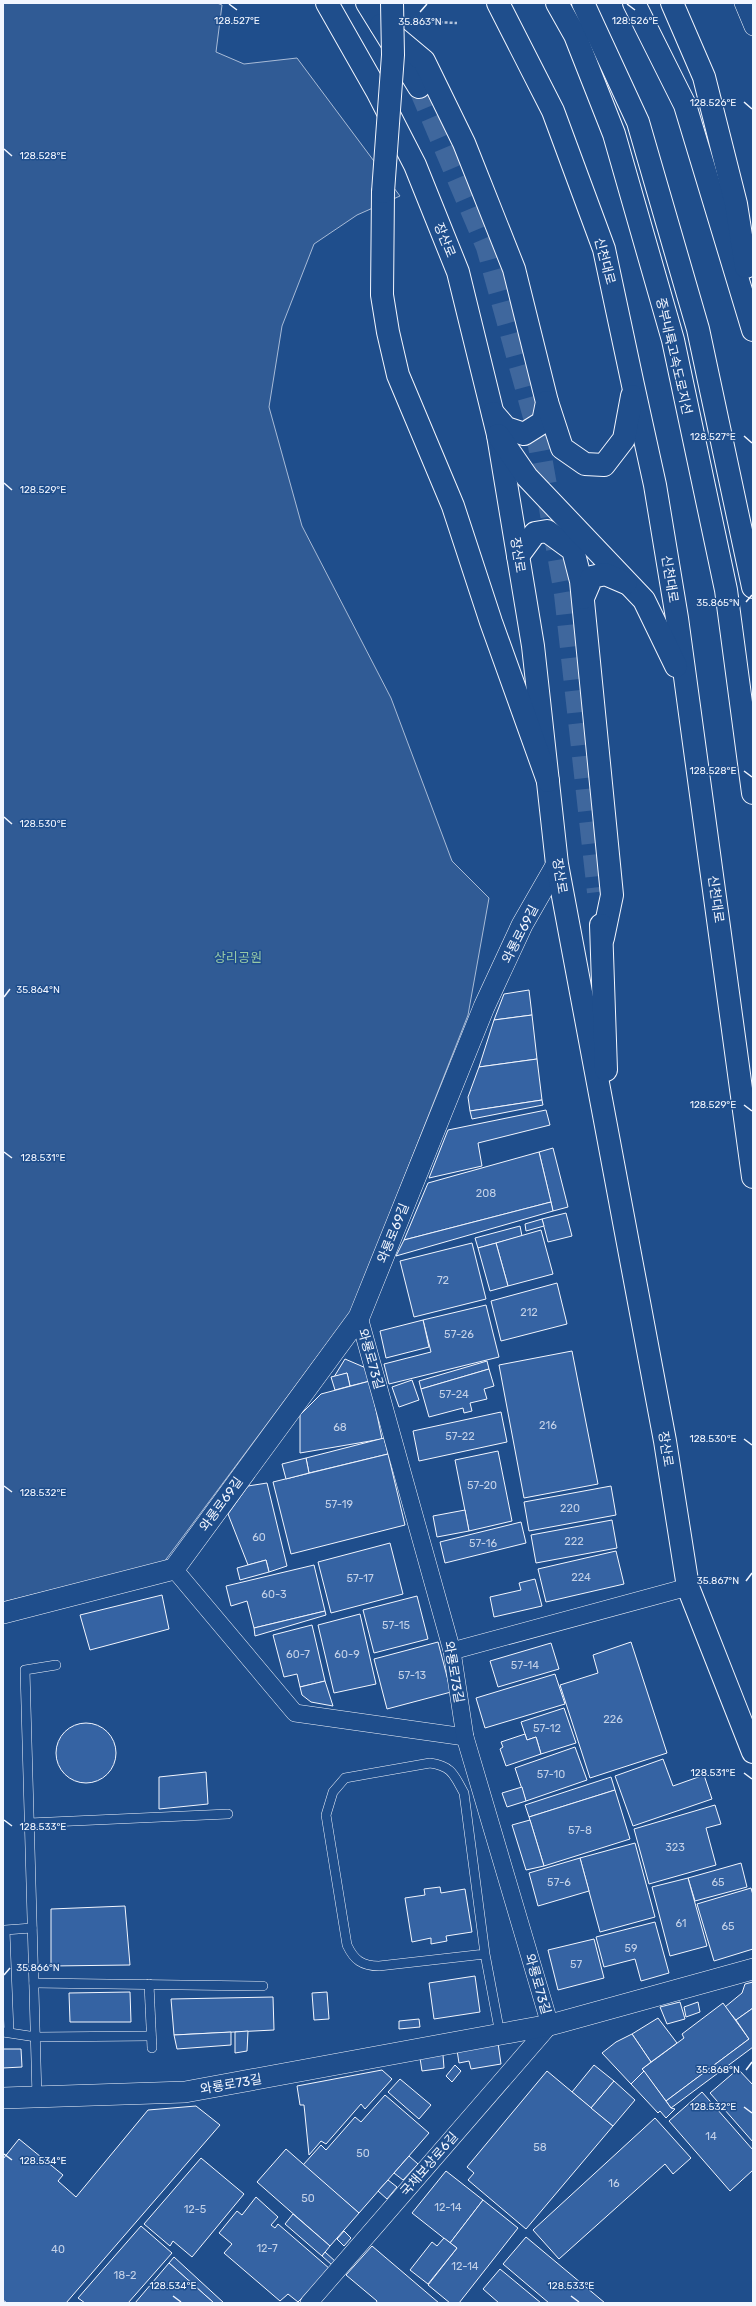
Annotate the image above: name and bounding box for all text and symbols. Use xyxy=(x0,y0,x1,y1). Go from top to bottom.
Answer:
text: 128.527°E xyxy=(214,15,260,27)
text: 128.526°E xyxy=(612,15,658,27)
text: 35.863°N xyxy=(398,16,442,28)
text: 128.526°E xyxy=(690,97,736,109)
text: 128.528°E xyxy=(19,150,67,162)
street label: 장산로 xyxy=(431,221,459,259)
street label: 신천대로 xyxy=(592,236,618,286)
street label: 중부내륙고속도로지선 xyxy=(653,296,695,416)
text: 128.527°E xyxy=(690,431,736,443)
text: 128.529°E xyxy=(20,484,66,496)
street label: 장산로 xyxy=(508,536,528,574)
street label: 신천대로 xyxy=(659,554,681,604)
text: 35.865°N xyxy=(696,597,740,609)
text: 128.528°E xyxy=(689,765,737,777)
text: 128.530°E xyxy=(19,818,67,830)
street label: 장산로 xyxy=(550,857,570,895)
street label: 신천대로 xyxy=(705,874,727,924)
street label: 와룡로69길 xyxy=(499,902,541,966)
park label: 상리공원 xyxy=(214,950,262,965)
text: 35.864°N xyxy=(16,984,60,996)
text: 128.529°E xyxy=(690,1099,736,1111)
text: 128.531°E xyxy=(21,1152,65,1164)
house number: 208 xyxy=(476,1187,496,1200)
street label: 와룡로69길 xyxy=(374,1201,412,1265)
house number: 72 xyxy=(437,1274,449,1287)
house number: 212 xyxy=(520,1306,538,1319)
street label: 와룡로73길 xyxy=(355,1327,387,1391)
house number: 57-26 xyxy=(444,1328,474,1341)
house number: 57-24 xyxy=(439,1388,469,1401)
house number: 216 xyxy=(539,1419,557,1432)
house number: 68 xyxy=(333,1421,347,1434)
house number: 57-22 xyxy=(445,1430,475,1443)
street label: 장산로 xyxy=(656,1430,676,1468)
text: 128.530°E xyxy=(689,1433,737,1445)
street label: 와룡로69길 xyxy=(196,1474,246,1534)
house number: 57-20 xyxy=(467,1479,497,1492)
text: 128.532°E xyxy=(20,1487,66,1499)
house number: 57-19 xyxy=(325,1498,353,1511)
house number: 220 xyxy=(560,1502,580,1515)
house number: 60 xyxy=(252,1531,266,1544)
house number: 222 xyxy=(564,1535,584,1548)
house number: 57-16 xyxy=(469,1537,497,1550)
house number: 224 xyxy=(571,1571,591,1584)
house number: 57-17 xyxy=(346,1572,374,1585)
text: 35.867°N xyxy=(697,1575,739,1587)
house number: 60-3 xyxy=(261,1588,287,1601)
house number: 57-15 xyxy=(382,1619,410,1632)
street label: 와룡로73길 xyxy=(441,1640,467,1704)
house number: 60-7 xyxy=(286,1648,310,1661)
house number: 60-9 xyxy=(334,1648,360,1661)
house number: 57-14 xyxy=(511,1659,539,1672)
house number: 57-13 xyxy=(398,1669,426,1682)
house number: 226 xyxy=(603,1713,623,1726)
house number: 57-12 xyxy=(533,1722,561,1735)
text: 128.531°E xyxy=(691,1767,735,1779)
house number: 57-10 xyxy=(537,1768,565,1781)
text: 128.533°E xyxy=(20,1821,66,1833)
house number: 57-8 xyxy=(568,1824,592,1837)
house number: 323 xyxy=(665,1841,685,1854)
house number: 57-6 xyxy=(547,1876,571,1889)
house number: 65 xyxy=(711,1876,725,1889)
house number: 61 xyxy=(675,1917,687,1930)
house number: 65 xyxy=(721,1920,735,1933)
house number: 59 xyxy=(624,1942,638,1955)
street label: 와룡로73길 xyxy=(522,1952,554,2016)
house number: 57 xyxy=(570,1958,582,1971)
text: 35.866°N xyxy=(16,1962,60,1974)
text: 35.868°N xyxy=(696,2064,740,2076)
street label: 와룡로73길 xyxy=(199,2071,263,2097)
text: 128.532°E xyxy=(690,2101,736,2113)
street label: 국채보상로6길 xyxy=(397,2129,461,2199)
house number: 14 xyxy=(705,2130,717,2143)
house number: 58 xyxy=(533,2141,547,2154)
house number: 50 xyxy=(356,2147,370,2160)
text: 128.534°E xyxy=(19,2155,67,2167)
house number: 16 xyxy=(608,2177,620,2190)
house number: 50 xyxy=(301,2192,315,2205)
house number: 12-14 xyxy=(434,2201,462,2214)
house number: 12-5 xyxy=(184,2203,207,2216)
house number: 12-7 xyxy=(256,2242,278,2255)
house number: 40 xyxy=(51,2243,65,2256)
house number: 12-14 xyxy=(451,2260,479,2273)
house number: 18-2 xyxy=(113,2269,137,2282)
text: 128.534°E xyxy=(149,2280,197,2292)
text: 128.533°E xyxy=(548,2280,594,2292)

